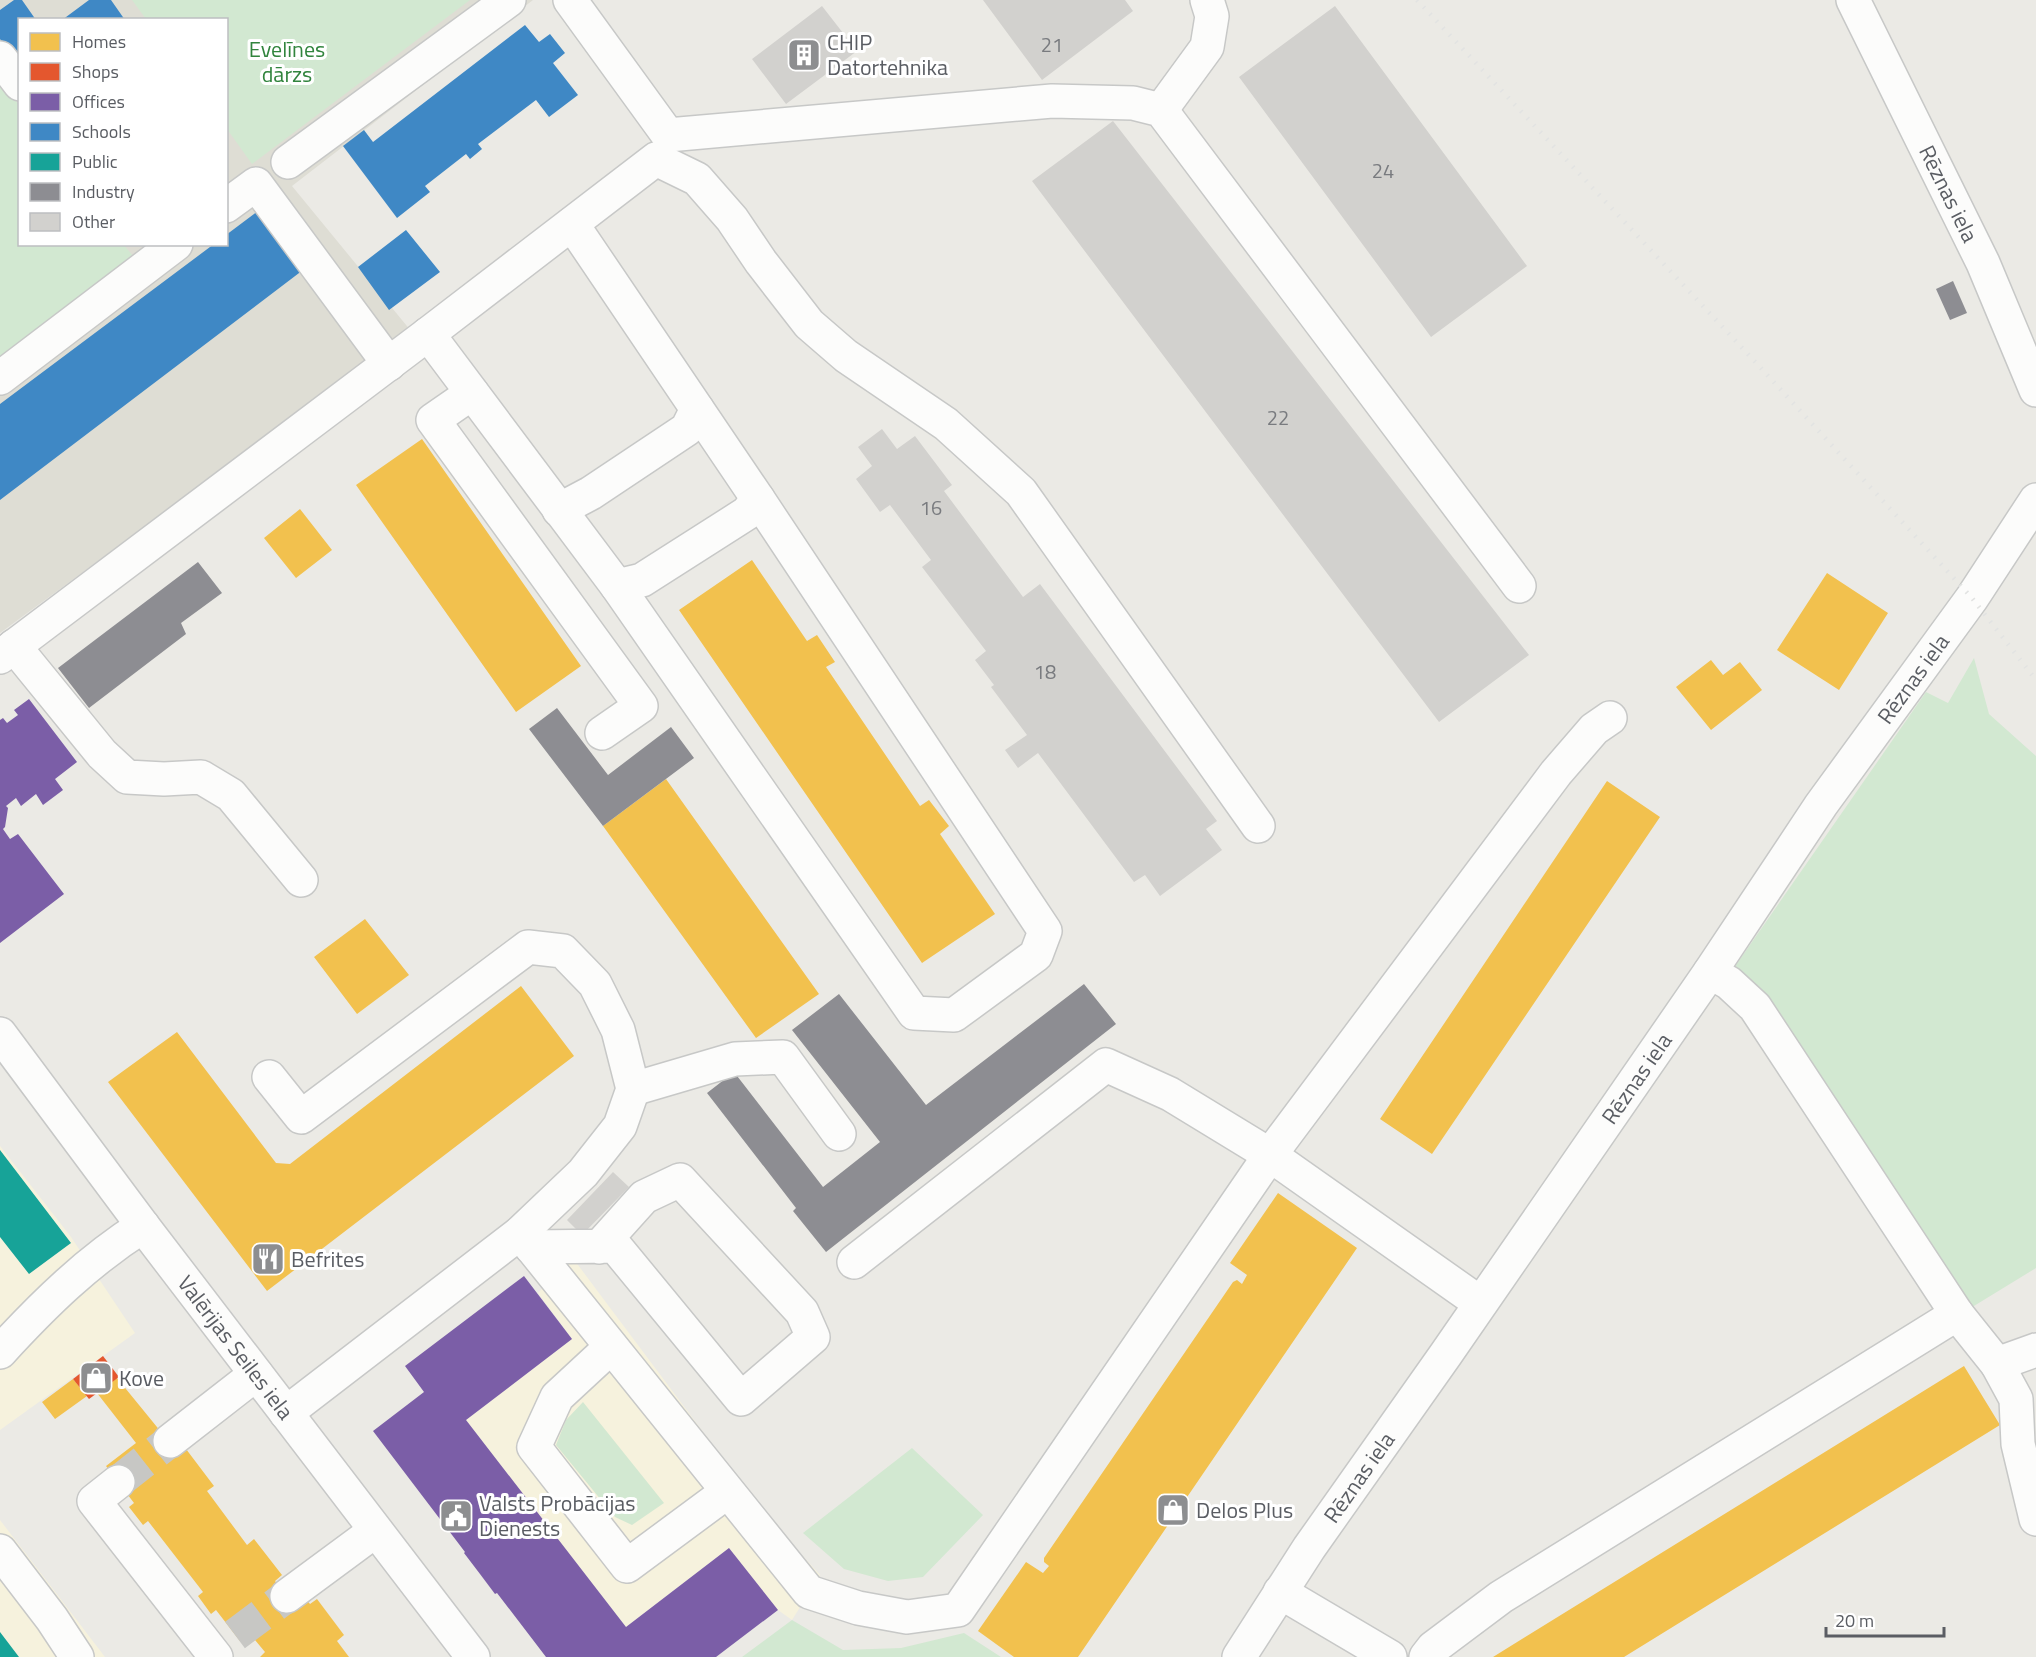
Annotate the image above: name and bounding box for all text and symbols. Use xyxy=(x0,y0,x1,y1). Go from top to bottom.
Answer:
legend xyxy=(18,18,228,246)
place label: CHIP Datortehnika xyxy=(827,25,948,84)
text: Homes xyxy=(72,28,126,55)
house number: 21 xyxy=(1041,29,1063,60)
park label: Evelīnes dārzs xyxy=(249,32,325,91)
building icon: CHIP Datortehnika xyxy=(786,37,822,73)
text: Shops xyxy=(72,58,119,85)
text: Offices xyxy=(72,88,125,115)
text: Schools xyxy=(72,118,131,145)
street label: Rēznas iela xyxy=(1910,139,1987,248)
text: Public xyxy=(72,148,118,175)
house number: 24 xyxy=(1372,155,1394,186)
text: Industry xyxy=(72,178,135,205)
text: Other xyxy=(72,208,115,235)
house number: 22 xyxy=(1267,402,1289,433)
house number: 16 xyxy=(920,492,942,523)
street label: Rēznas iela xyxy=(1868,627,1958,731)
house number: 18 xyxy=(1034,656,1056,687)
street label: Rēznas iela xyxy=(1593,1026,1680,1131)
restaurant icon: Befrites xyxy=(250,1241,286,1277)
place label: Befrites xyxy=(291,1242,364,1276)
street label: Valērijas Seiles iela xyxy=(169,1268,302,1427)
shop icon: Kove xyxy=(78,1360,114,1396)
place label: Kove xyxy=(119,1361,164,1395)
street label: Rēznas iela xyxy=(1315,1425,1403,1530)
place label: Valsts Probācijas Dienests xyxy=(479,1486,635,1545)
shop icon: Delos Plus xyxy=(1155,1492,1191,1528)
place label: Delos Plus xyxy=(1196,1493,1293,1527)
public building icon: Valsts Probācijas Dienests xyxy=(438,1498,474,1534)
scale bar xyxy=(1826,1600,1944,1638)
text: 20 m xyxy=(1835,1607,1874,1634)

